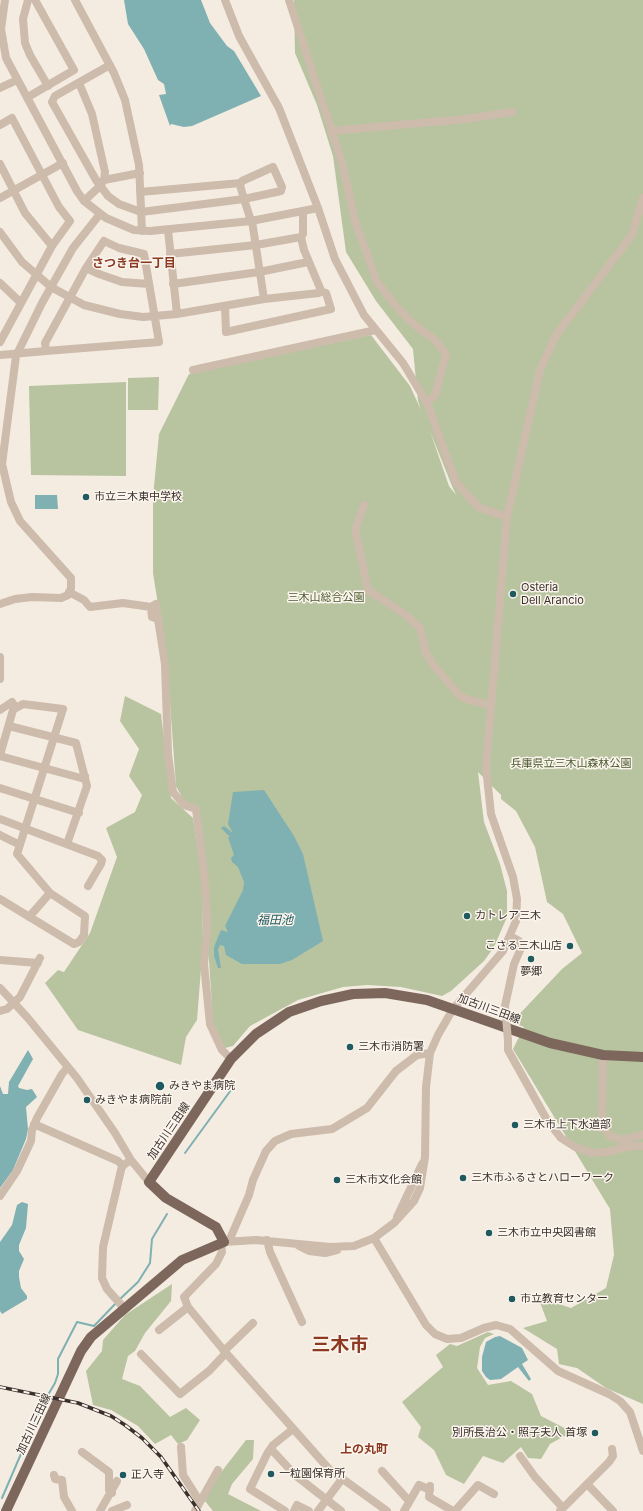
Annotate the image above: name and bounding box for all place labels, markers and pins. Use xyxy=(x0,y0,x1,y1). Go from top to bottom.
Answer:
place label: 市立三木東中学校 xyxy=(94,490,182,504)
marker: 市立三木東中学校 xyxy=(81,492,91,502)
place label: Osteria Dell Arancio xyxy=(521,581,584,607)
marker: Osteria Dell Arancio xyxy=(508,589,518,599)
place label: カトレア三木 xyxy=(475,909,541,923)
marker: カトレア三木 xyxy=(462,911,472,921)
place label: こさる三木山店 xyxy=(485,939,562,953)
marker: こさる三木山店 xyxy=(565,941,575,951)
marker: 夢郷 xyxy=(526,954,536,964)
place label: 夢郷 xyxy=(520,965,542,979)
place label: 三木市消防署 xyxy=(358,1040,424,1054)
marker: 三木市消防署 xyxy=(345,1042,355,1052)
place label: みきやま病院 xyxy=(169,1079,235,1093)
marker: みきやま病院 xyxy=(154,1080,166,1092)
place label: みきやま病院前 xyxy=(95,1093,172,1107)
marker: みきやま病院前 xyxy=(82,1095,92,1105)
place label: 三木市上下水道部 xyxy=(523,1118,611,1132)
marker: 三木市上下水道部 xyxy=(510,1120,520,1130)
place label: 三木市ふるさとハローワーク xyxy=(471,1171,614,1185)
place label: 三木市文化会館 xyxy=(345,1173,422,1187)
marker: 三木市ふるさとハローワーク xyxy=(458,1173,468,1183)
marker: 三木市文化会館 xyxy=(332,1175,342,1185)
place label: 三木市立中央図書館 xyxy=(497,1226,596,1240)
marker: 三木市立中央図書館 xyxy=(484,1228,494,1238)
place label: 市立教育センター xyxy=(520,1292,608,1306)
marker: 市立教育センター xyxy=(507,1294,517,1304)
place label: 別所長治公・照子夫人 首塚 xyxy=(452,1426,587,1440)
marker: 別所長治公・照子夫人 首塚 xyxy=(590,1428,600,1438)
place label: 一粒園保育所 xyxy=(279,1467,345,1481)
place label: 正入寺 xyxy=(131,1468,164,1482)
marker: 一粒園保育所 xyxy=(266,1469,276,1479)
marker: 正入寺 xyxy=(118,1470,128,1480)

